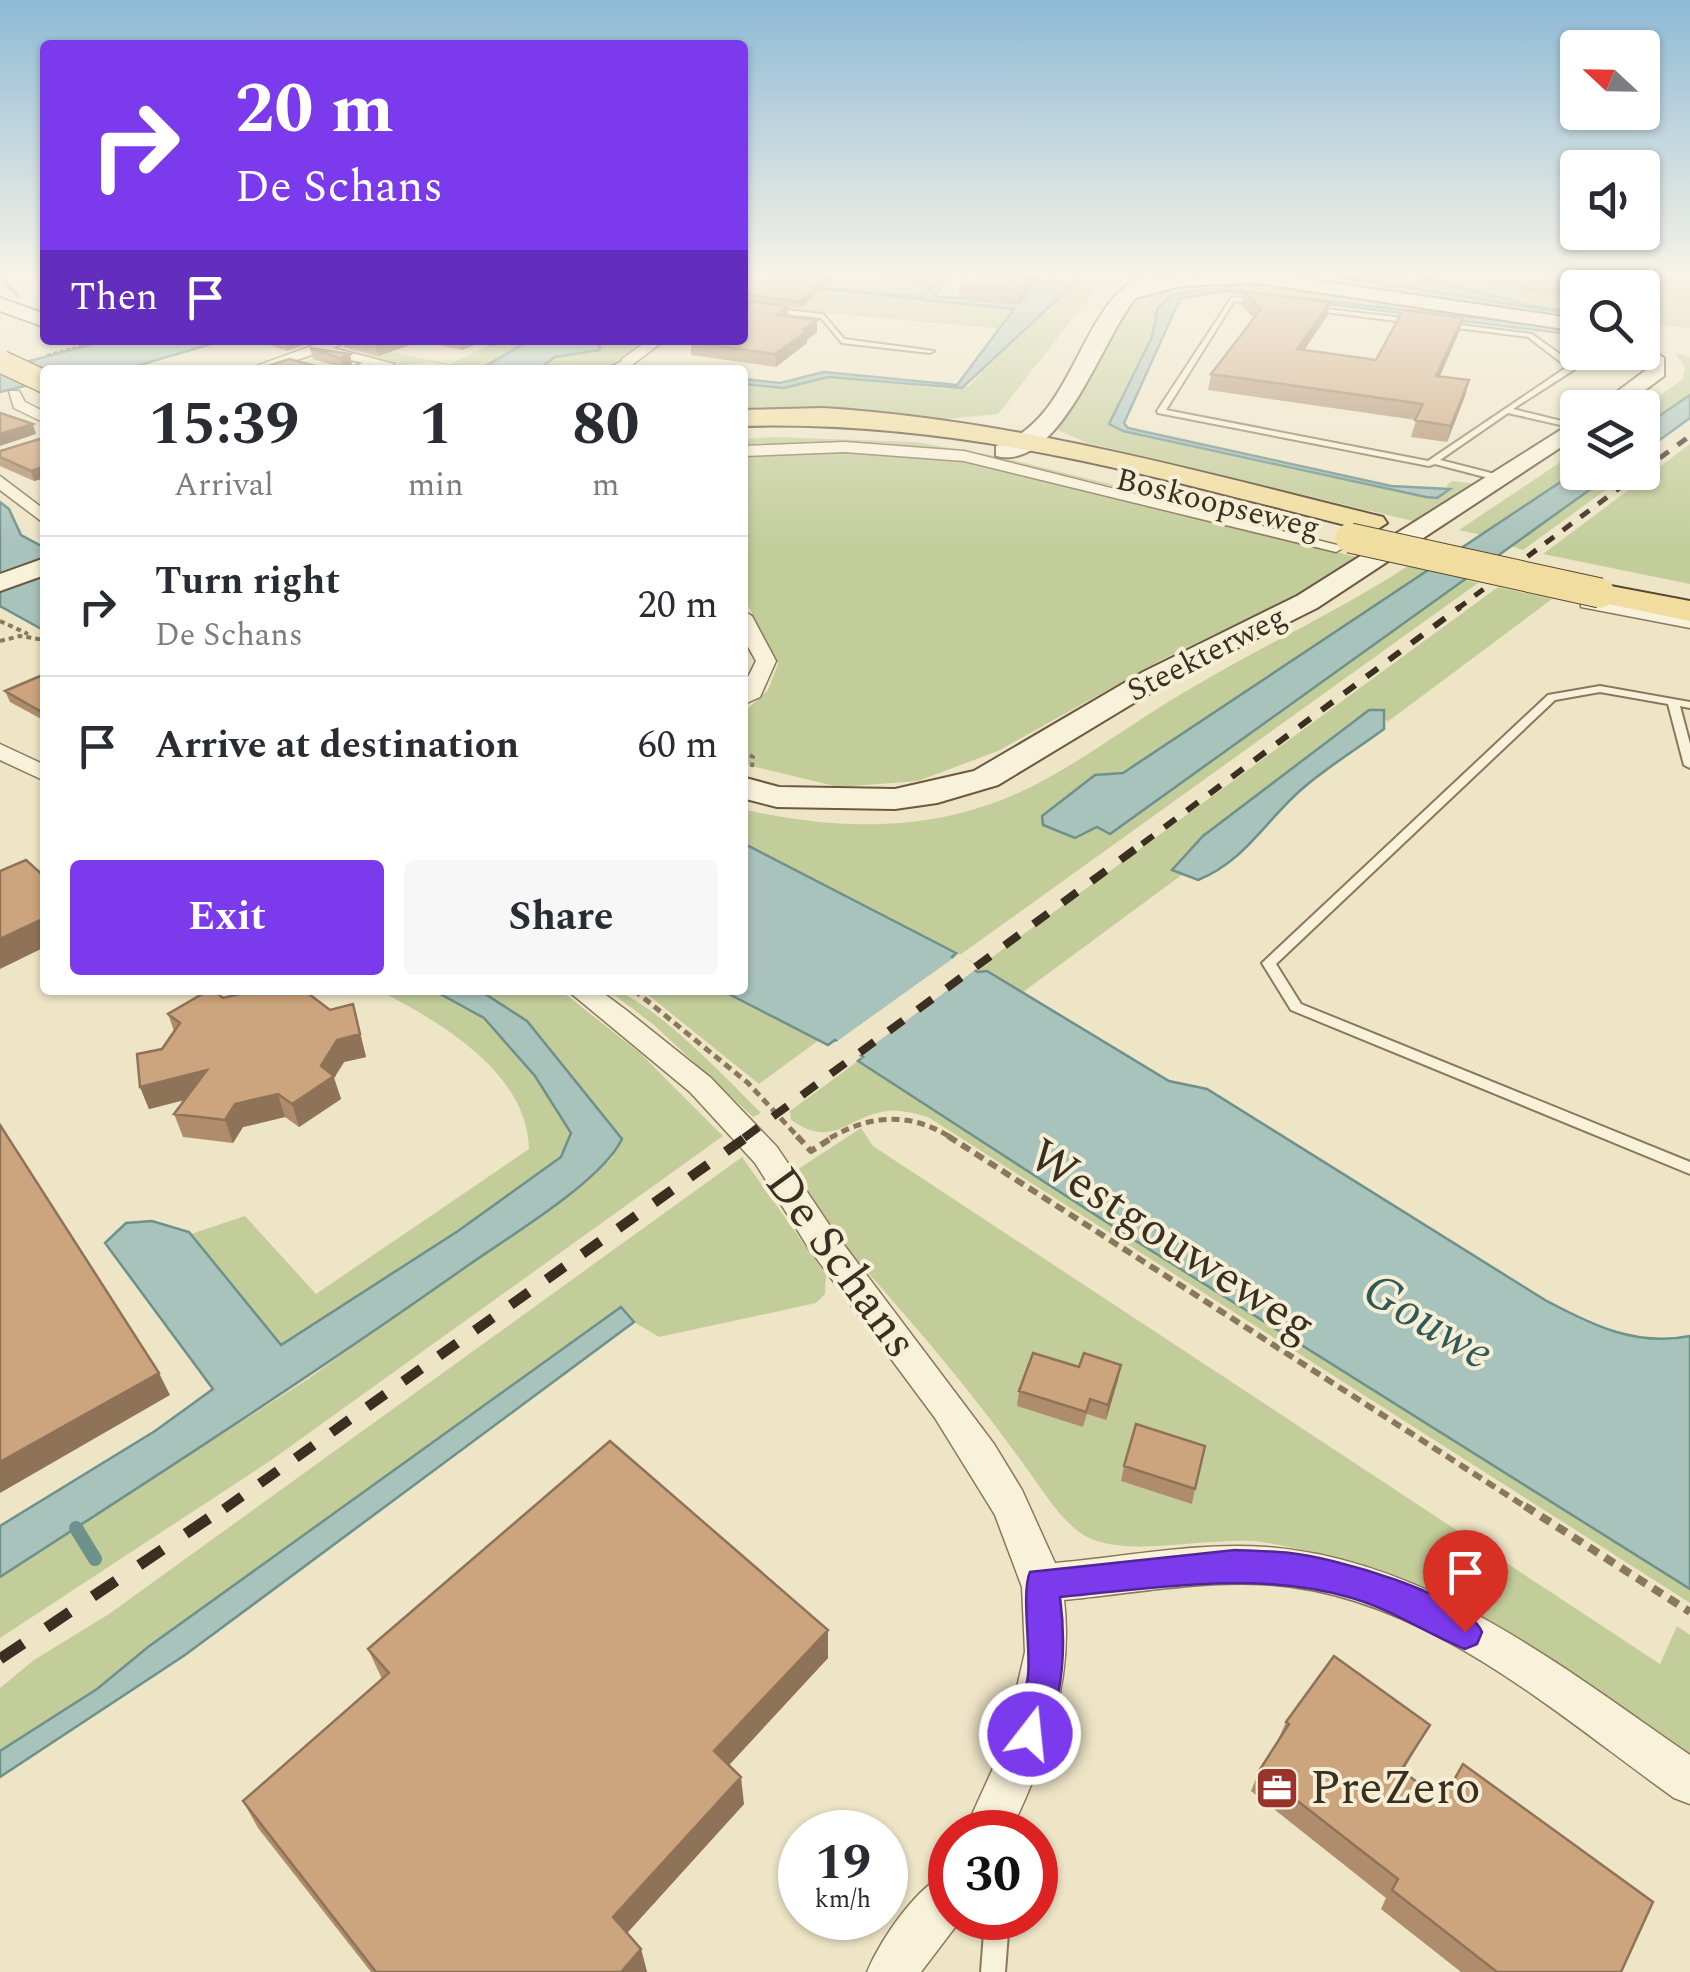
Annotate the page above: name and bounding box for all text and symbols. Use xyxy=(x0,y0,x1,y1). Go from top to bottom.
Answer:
north arrow xyxy=(1560,30,1660,130)
map controls xyxy=(1560,30,1660,490)
text: 20 m xyxy=(235,57,394,163)
icon: right xyxy=(70,80,200,210)
button: sound xyxy=(1560,150,1660,250)
text: De Schans xyxy=(235,153,443,222)
text: Then xyxy=(70,269,158,327)
icon: arrive xyxy=(178,270,233,325)
button: search xyxy=(1560,270,1660,370)
text: 15:39 xyxy=(148,379,299,471)
text: 1 xyxy=(419,379,453,471)
text: 80 xyxy=(572,379,639,471)
button: layers xyxy=(1560,390,1660,490)
street label: Boskoopseweg xyxy=(1111,455,1325,553)
text: Arrival xyxy=(174,461,274,510)
text: min xyxy=(408,461,464,510)
text: m xyxy=(592,461,620,510)
text: Turn right xyxy=(155,553,340,611)
text: 20 m xyxy=(638,577,718,635)
icon: right xyxy=(70,579,125,634)
street label: Steekterweg xyxy=(1119,593,1295,715)
text: De Schans xyxy=(155,611,303,660)
text: Arrive at destination xyxy=(155,717,519,775)
text: 60 m xyxy=(638,717,718,775)
icon: arrive xyxy=(70,719,125,774)
button: Exit xyxy=(70,860,384,975)
button: Share xyxy=(404,860,718,975)
street label: Westgouweweg xyxy=(1014,1120,1330,1362)
street label: De Schans xyxy=(746,1152,936,1374)
water label: Gouwe xyxy=(1348,1253,1508,1391)
pin xyxy=(1423,1530,1508,1633)
icon: arrive xyxy=(1438,1545,1493,1600)
position arrow xyxy=(978,1682,1082,1786)
place label: PreZero xyxy=(1310,1752,1481,1825)
office icon: PreZero xyxy=(1254,1765,1300,1811)
speed limit sign: 30 xyxy=(928,1810,1058,1940)
text: 19 xyxy=(815,1825,871,1901)
text: km/h xyxy=(815,1881,871,1919)

